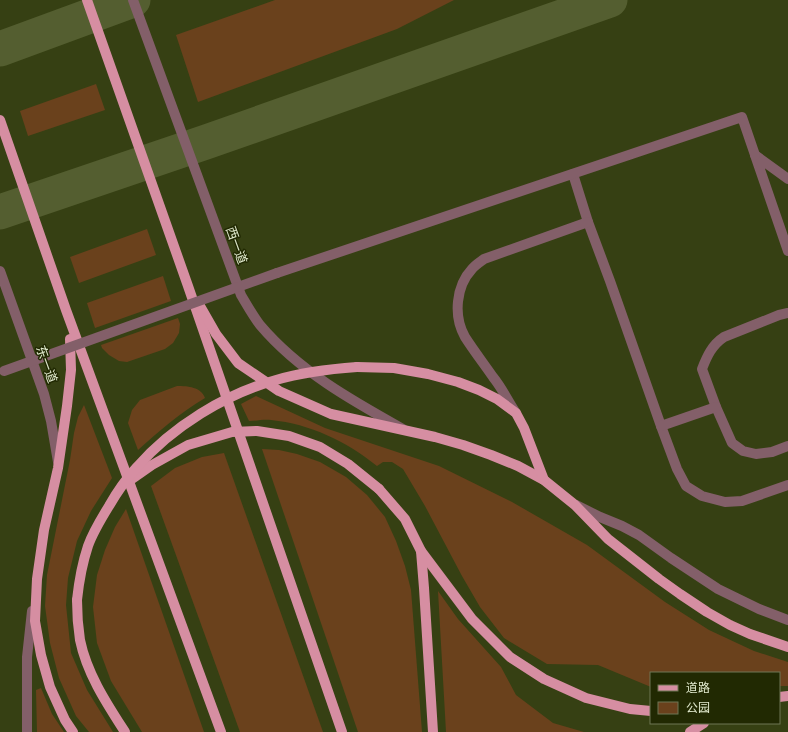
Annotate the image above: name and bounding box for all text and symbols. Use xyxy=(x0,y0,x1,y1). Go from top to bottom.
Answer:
street label: 西一道 xyxy=(222,224,252,266)
street label: 东一道 xyxy=(32,343,62,385)
legend xyxy=(650,672,780,724)
text: 道路 xyxy=(686,679,710,696)
text: 公园 xyxy=(686,699,710,716)

